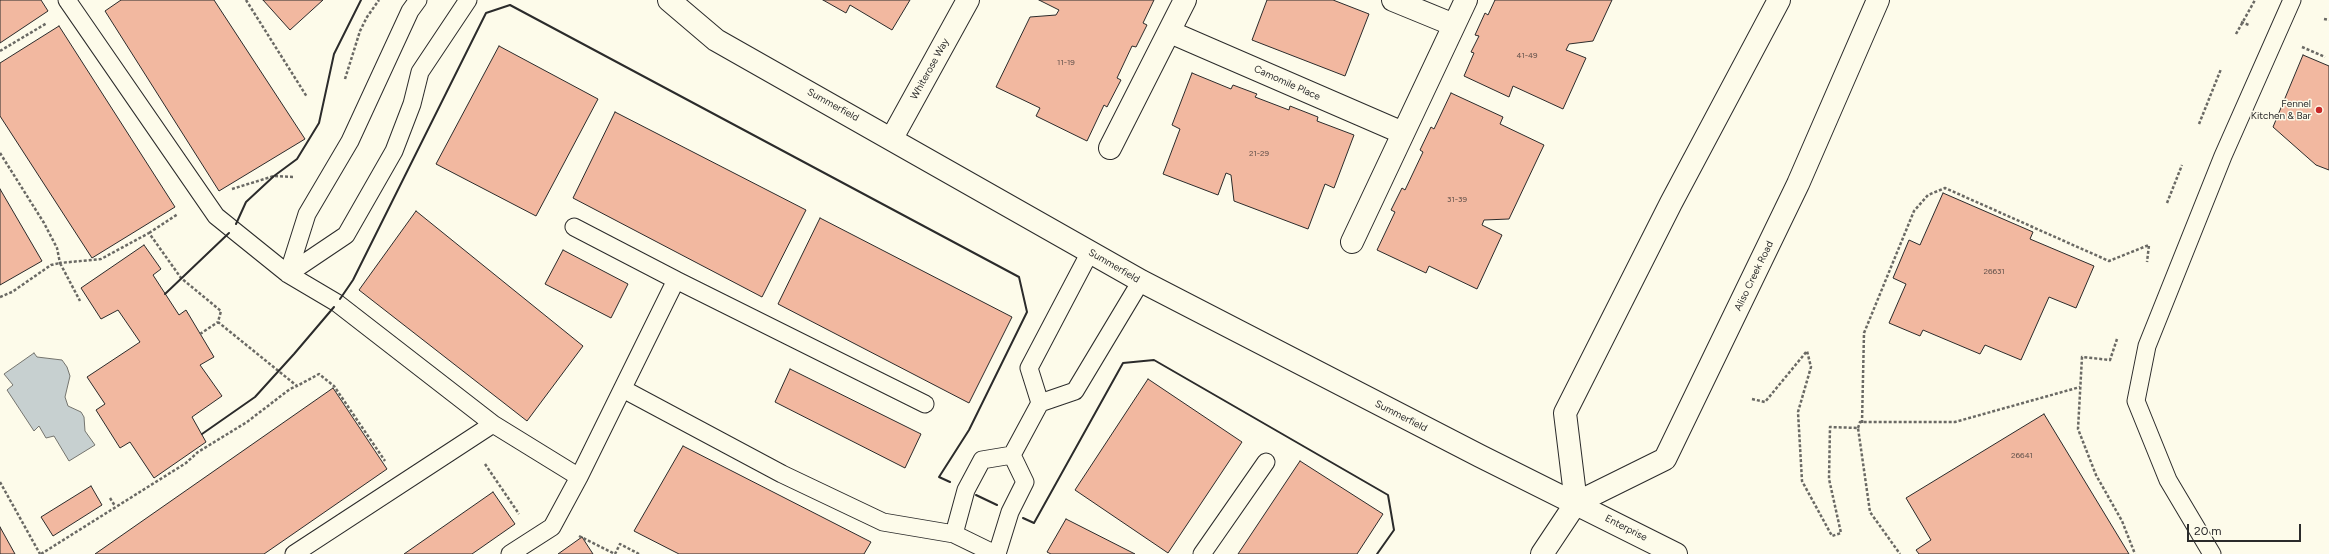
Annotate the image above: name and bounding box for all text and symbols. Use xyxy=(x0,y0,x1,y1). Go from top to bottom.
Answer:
street label: Whiterose Way xyxy=(908,36,952,102)
house number: 41-49 xyxy=(1516,51,1538,61)
house number: 11-19 xyxy=(1057,58,1075,68)
street label: Camomile Place xyxy=(1252,63,1322,103)
street label: Summerfield xyxy=(805,86,861,124)
place label: Fennel Kitchen & Bar xyxy=(2251,98,2311,122)
marker: Fennel Kitchen & Bar xyxy=(2314,105,2324,115)
house number: 21-29 xyxy=(1249,149,1269,159)
house number: 31-39 xyxy=(1447,195,1467,205)
street label: Aliso Creek Road xyxy=(1732,239,1776,313)
street label: Summerfield xyxy=(1086,247,1142,285)
house number: 26631 xyxy=(1983,267,2005,277)
street label: Summerfield xyxy=(1373,398,1429,434)
house number: 26641 xyxy=(2011,451,2033,461)
street label: Enterprise xyxy=(1603,512,1649,544)
scale bar xyxy=(2189,516,2303,542)
text: 20 m xyxy=(2194,524,2222,538)

